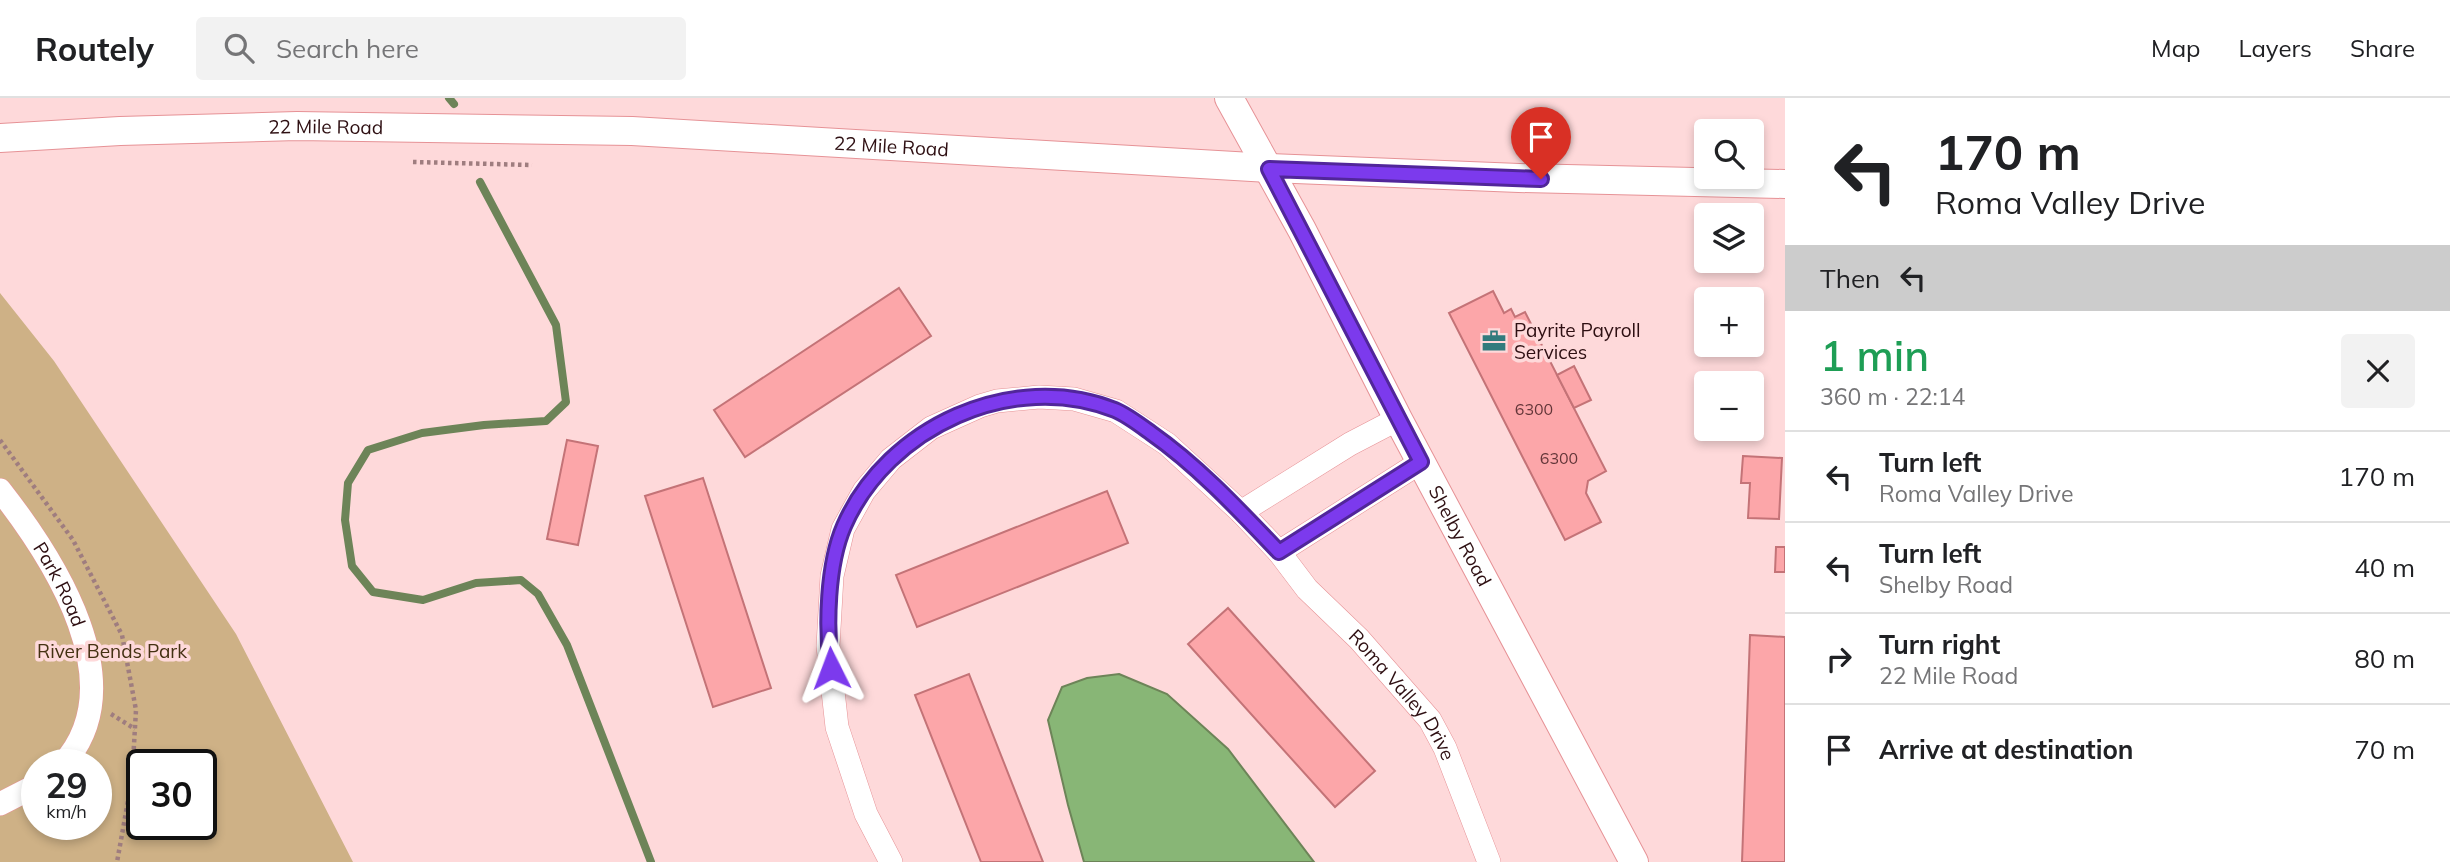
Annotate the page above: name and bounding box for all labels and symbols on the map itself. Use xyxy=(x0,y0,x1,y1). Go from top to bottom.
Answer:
pin xyxy=(1511,107,1571,179)
street label: 22 Mile Road xyxy=(268,114,383,139)
street label: 22 Mile Road xyxy=(833,131,949,161)
place label: Payrite Payroll Services xyxy=(1514,318,1641,364)
office icon: Payrite Payroll Services xyxy=(1480,327,1508,355)
house number: 6300 xyxy=(1515,399,1553,419)
house number: 6300 xyxy=(1540,448,1578,468)
street label: Shelby Road xyxy=(1424,481,1497,590)
street label: Park Road xyxy=(28,537,91,630)
street label: Roma Valley Drive xyxy=(1344,624,1461,763)
position arrow xyxy=(794,631,868,705)
park label: River Bends Park xyxy=(37,639,187,663)
speed limit sign: 30 xyxy=(126,749,217,840)

